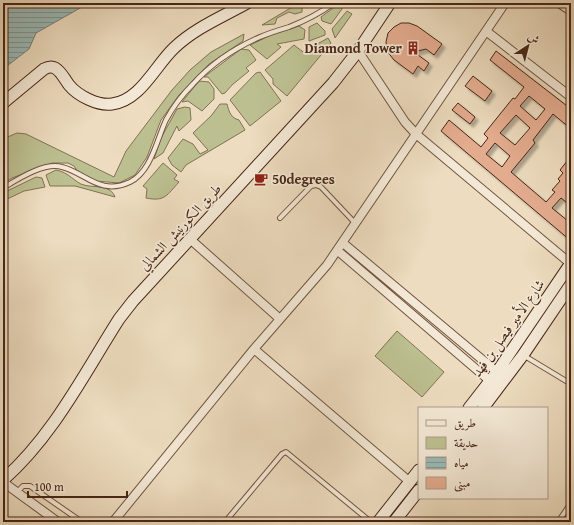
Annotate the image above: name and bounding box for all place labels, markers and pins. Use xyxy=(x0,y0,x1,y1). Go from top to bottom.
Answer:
place label: Diamond Tower xyxy=(304,38,403,58)
building icon: Diamond Tower xyxy=(405,40,421,56)
place label: 50degrees xyxy=(272,169,335,189)
cafe icon: 50degrees xyxy=(253,171,269,187)

